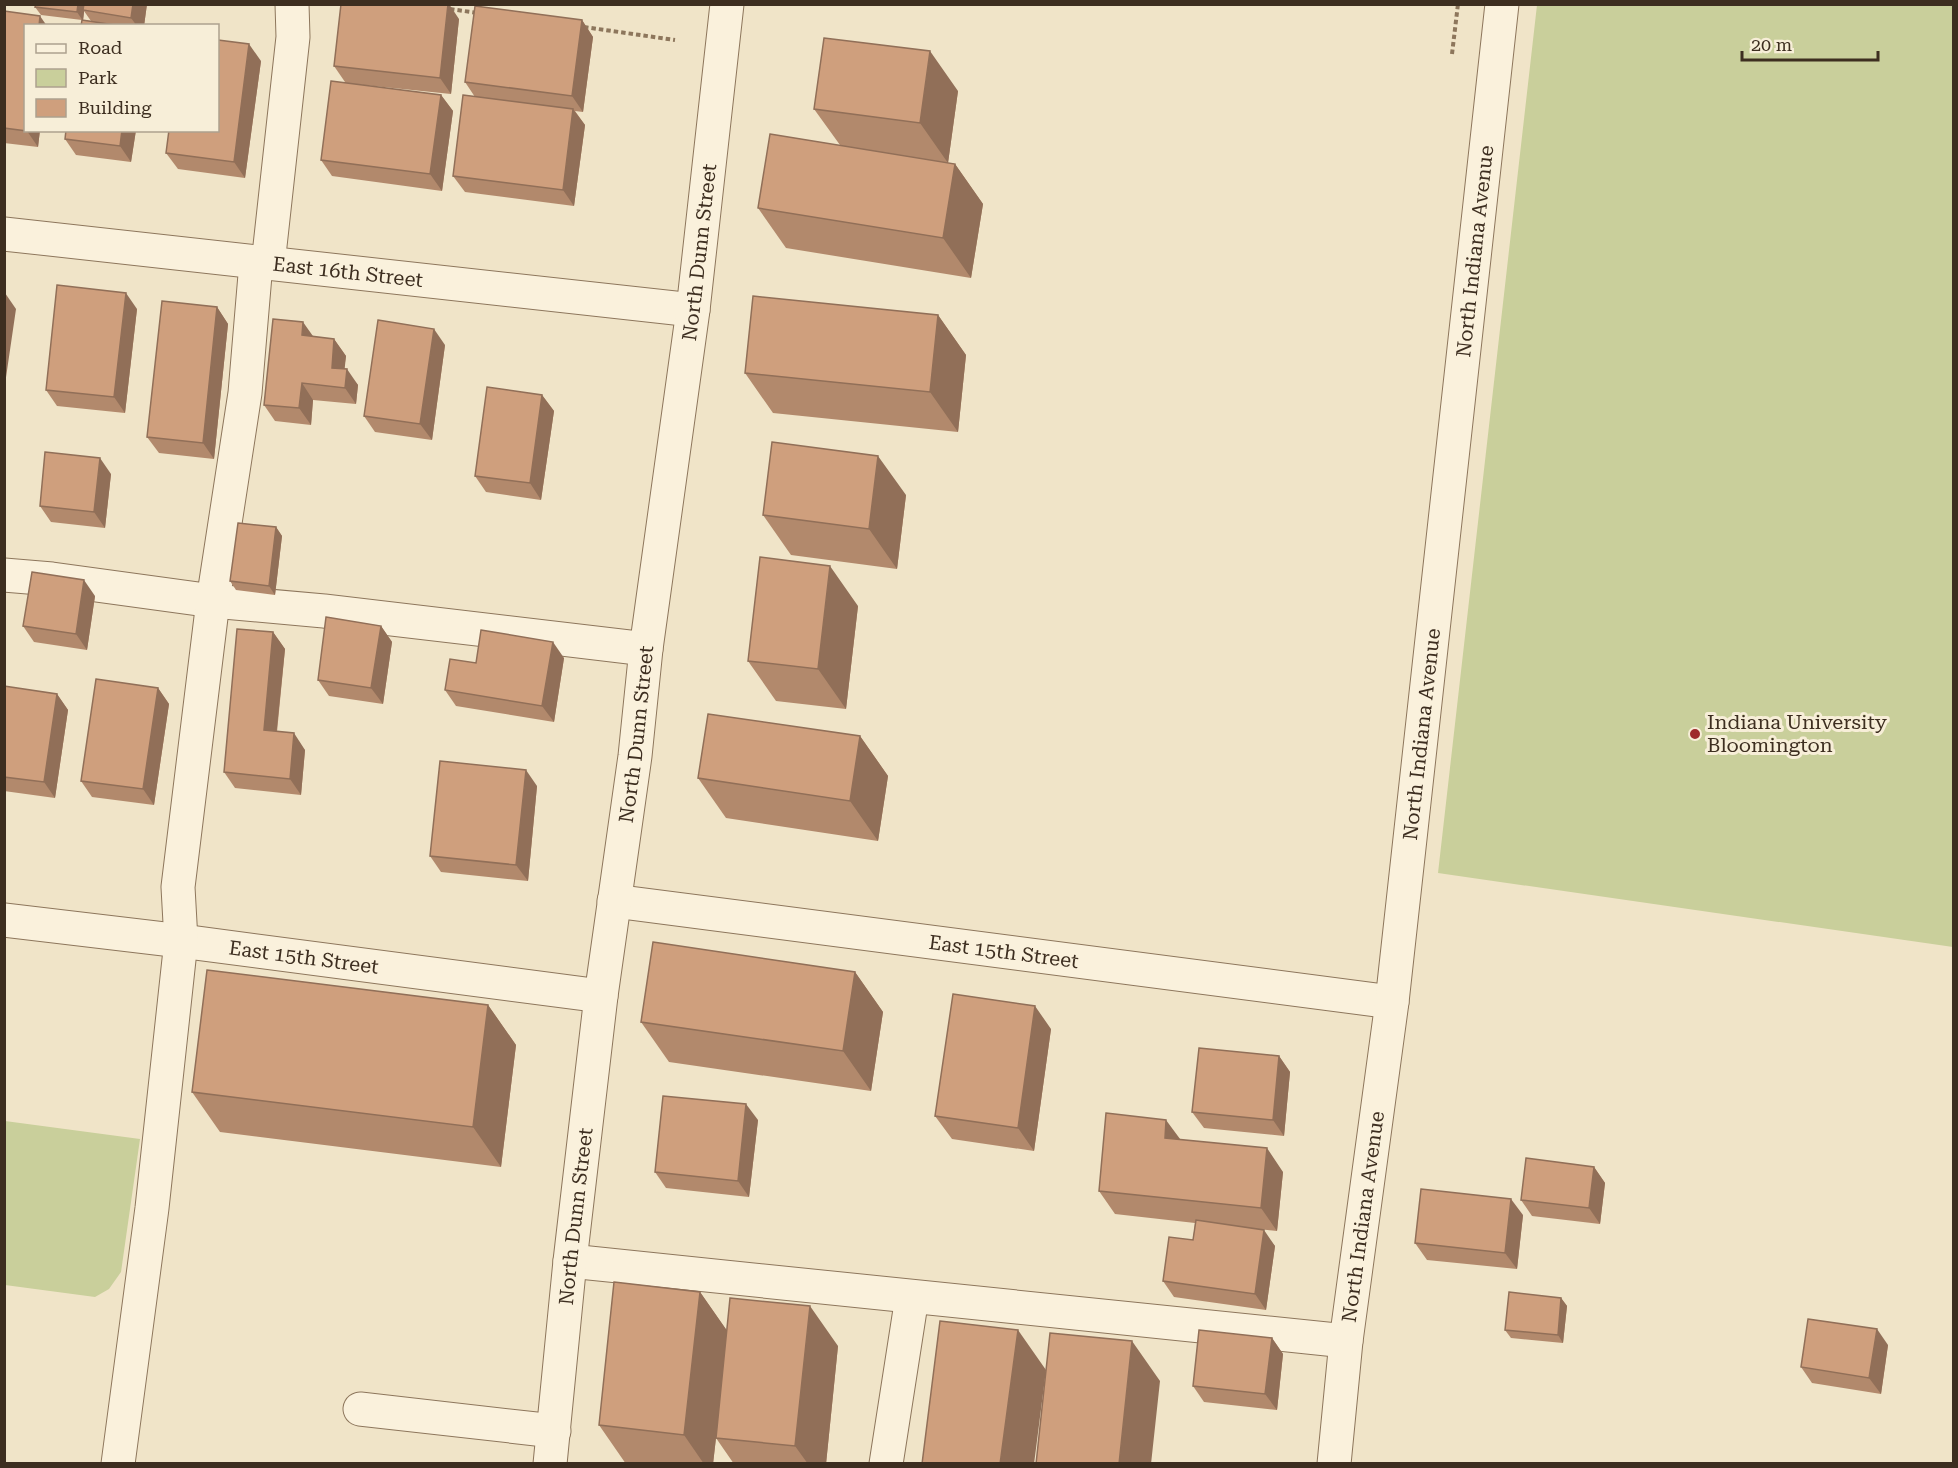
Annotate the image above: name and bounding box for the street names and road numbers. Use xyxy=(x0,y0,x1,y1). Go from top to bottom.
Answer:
street label: North Indiana Avenue xyxy=(1451,144,1498,358)
street label: North Dunn Street xyxy=(677,162,721,343)
street label: East 16th Street xyxy=(272,252,425,292)
street label: North Indiana Avenue xyxy=(1398,627,1445,842)
street label: North Dunn Street xyxy=(614,644,658,824)
street label: East 15th Street xyxy=(927,930,1081,973)
street label: East 15th Street xyxy=(227,935,381,979)
street label: North Indiana Avenue xyxy=(1337,1110,1389,1324)
street label: North Dunn Street xyxy=(554,1126,598,1306)

